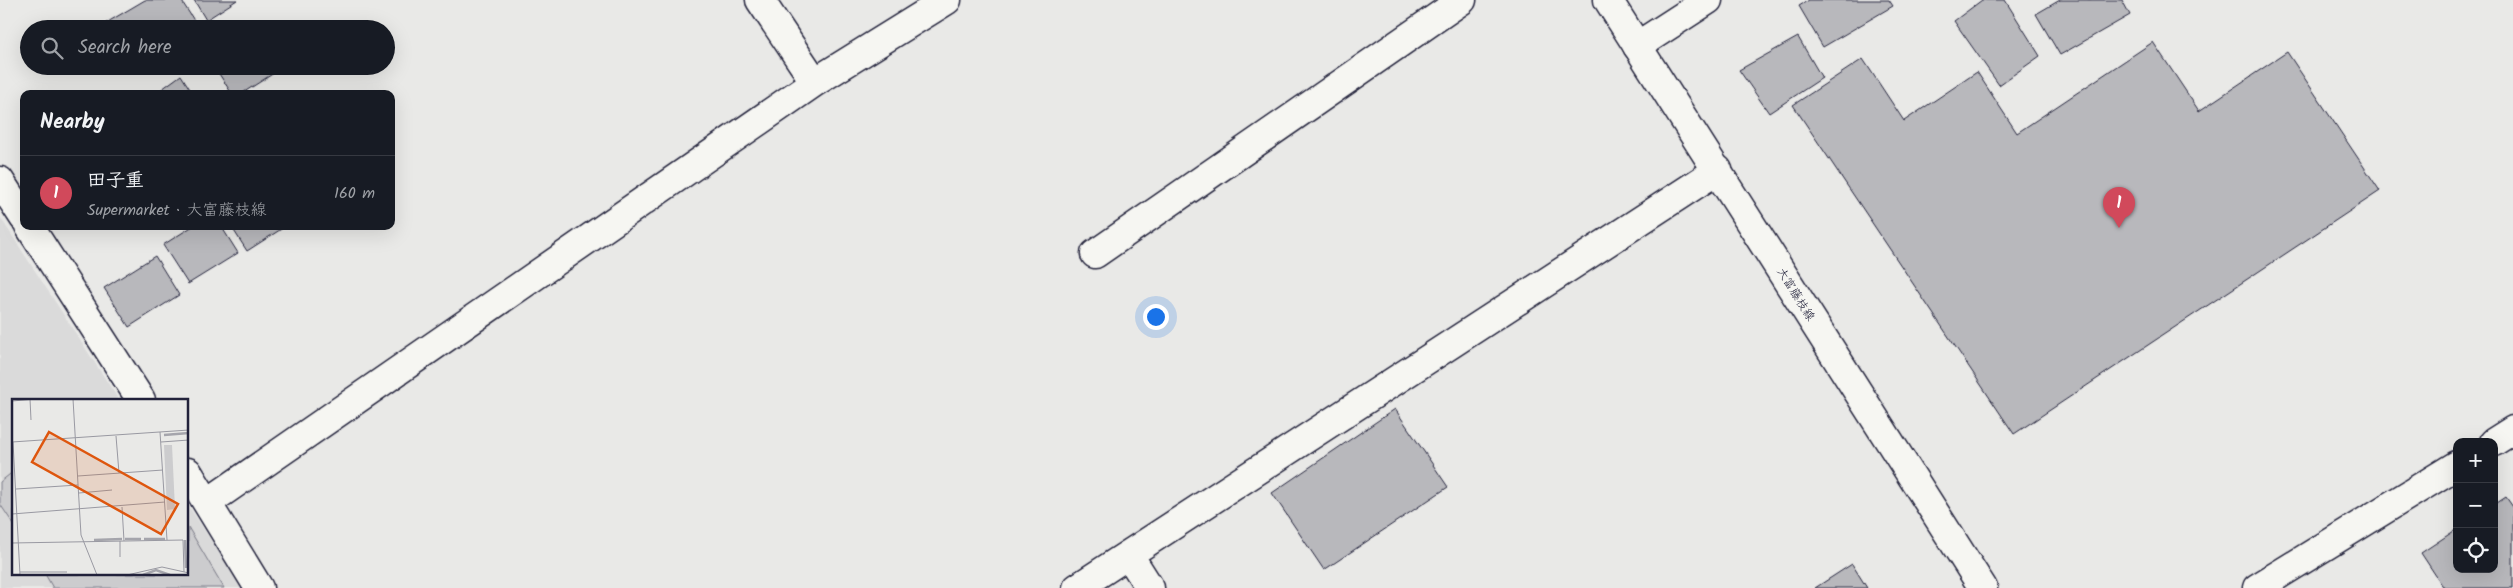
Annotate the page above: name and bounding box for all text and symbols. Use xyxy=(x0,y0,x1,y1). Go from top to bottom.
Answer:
search box xyxy=(20,20,395,75)
text: Search here xyxy=(78,33,172,63)
icon: search xyxy=(38,34,66,62)
text: Nearby xyxy=(40,106,105,139)
text: 田子重 xyxy=(87,166,144,196)
text: 1 xyxy=(54,181,58,206)
text: 160 m xyxy=(334,181,375,206)
pin: 1 xyxy=(2103,187,2135,228)
text: Supermarket · 大富藤枝線 xyxy=(87,198,266,223)
street label: 大富藤枝線 xyxy=(1772,264,1820,325)
your location xyxy=(1143,304,1169,330)
inset map xyxy=(12,399,189,576)
map controls xyxy=(2453,438,2498,573)
button: + xyxy=(2453,438,2498,483)
button: − xyxy=(2453,483,2498,528)
button: locate xyxy=(2453,528,2498,573)

